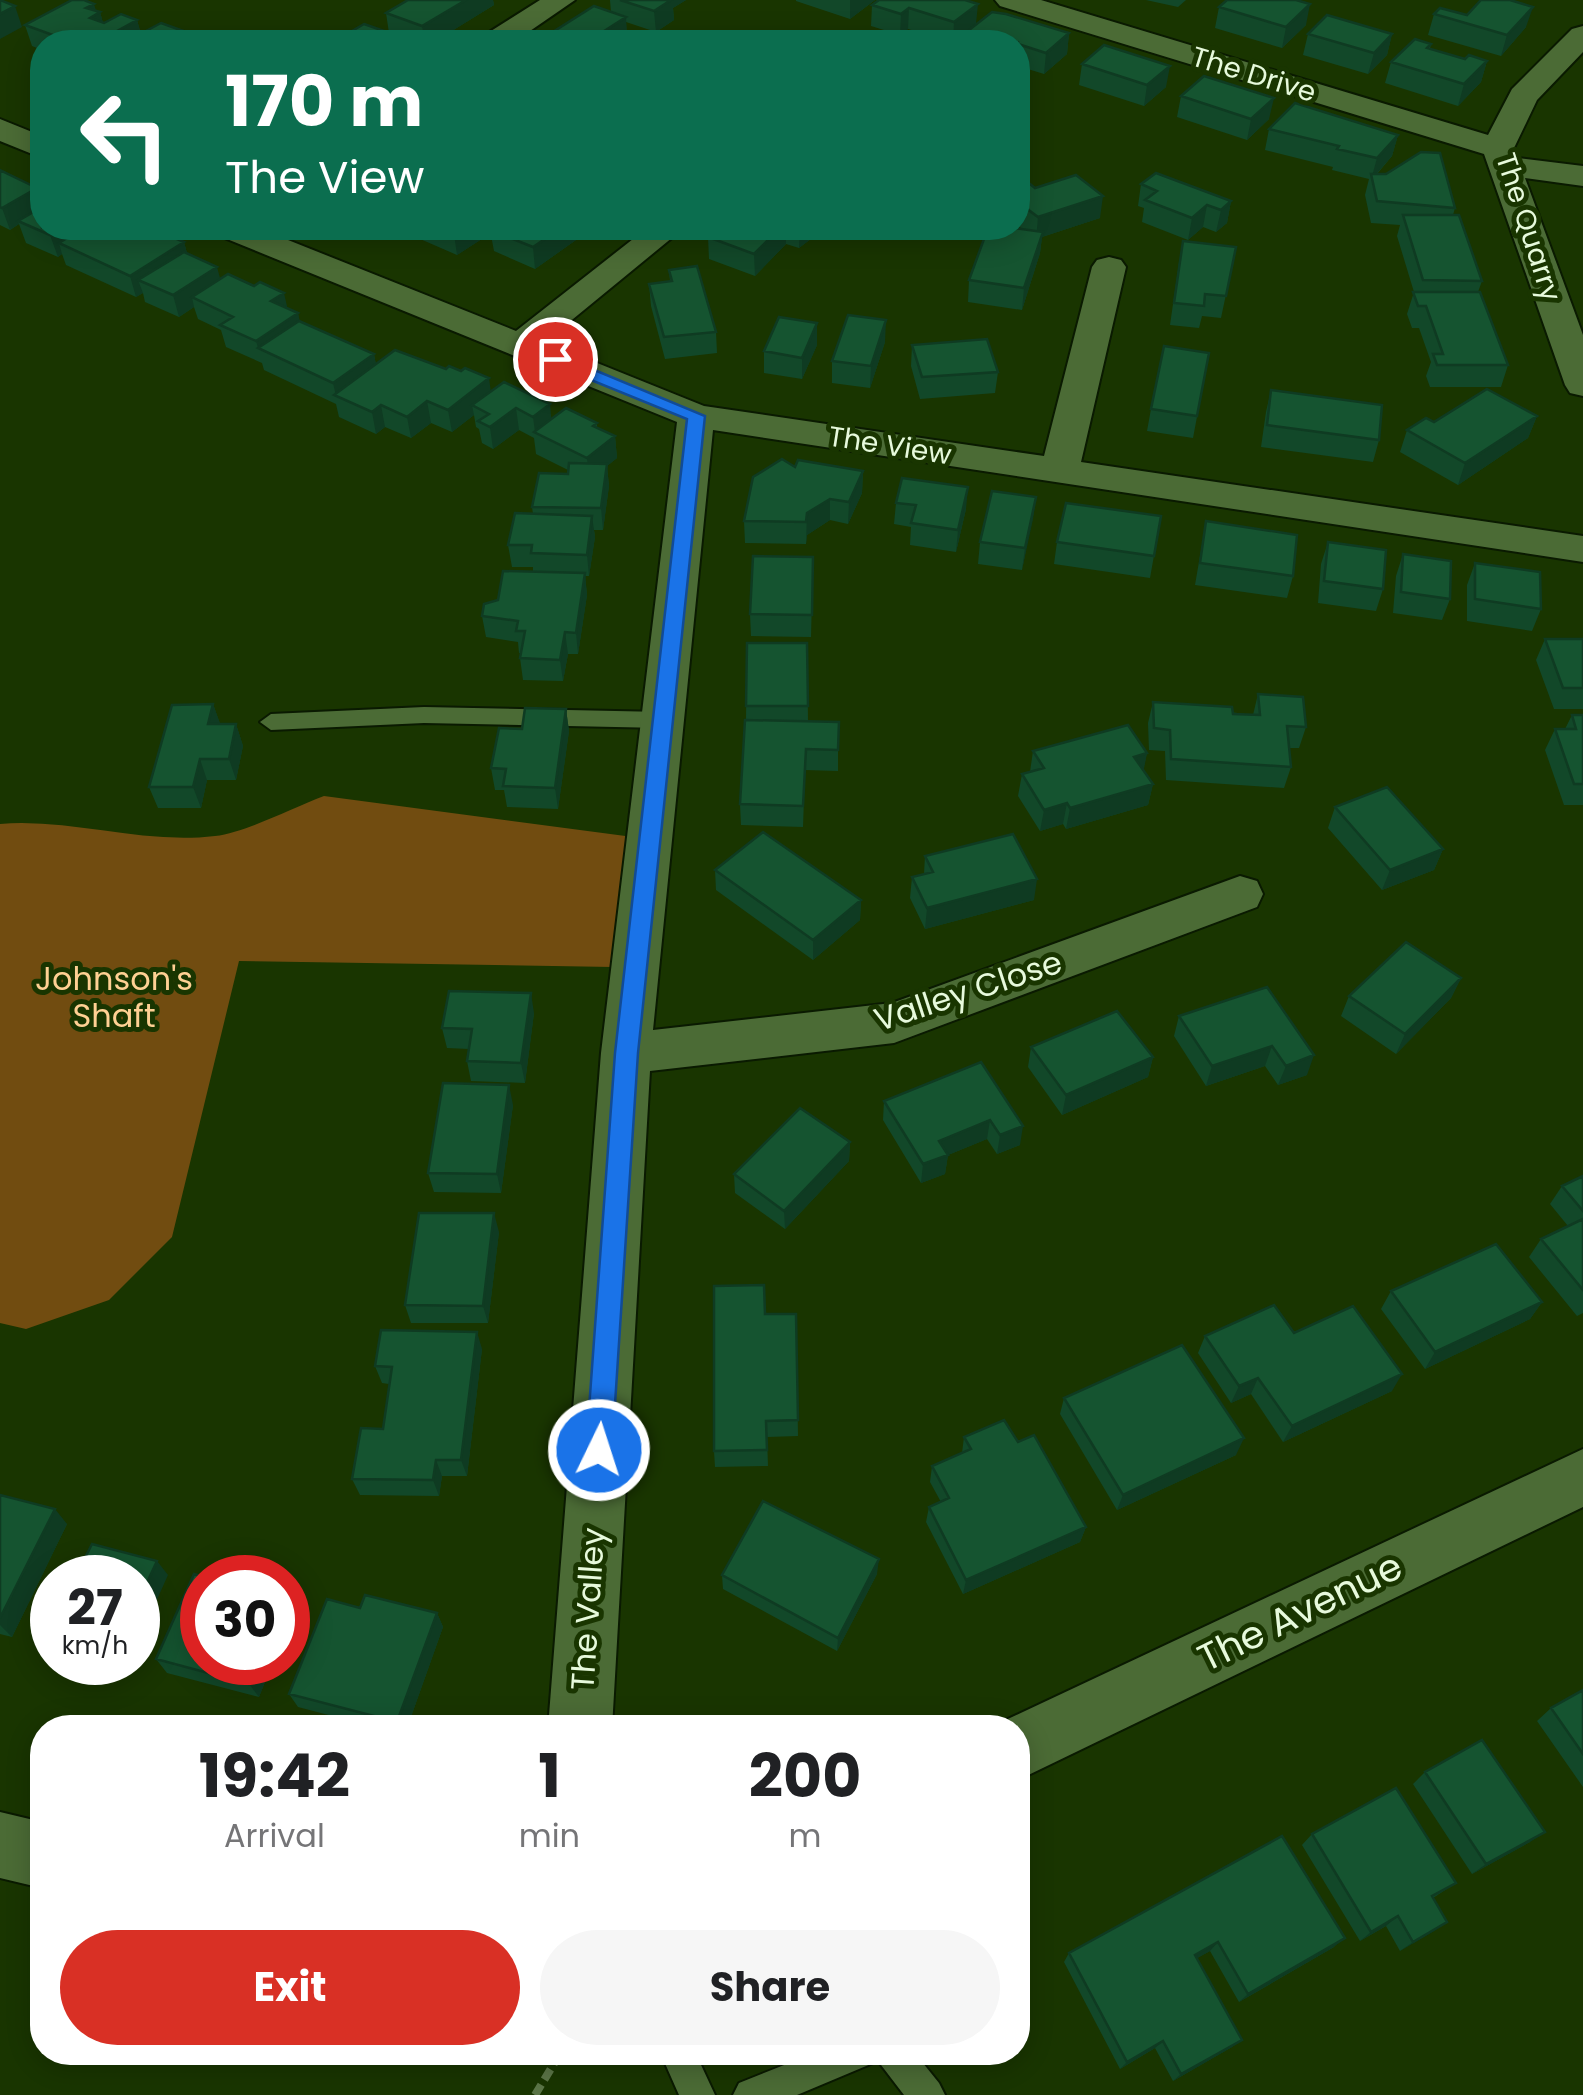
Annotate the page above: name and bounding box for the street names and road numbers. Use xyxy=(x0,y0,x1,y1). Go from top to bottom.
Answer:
street label: The Drive xyxy=(1187,37,1321,112)
street label: The Quarry xyxy=(1486,148,1571,306)
street label: The View xyxy=(826,417,954,474)
street label: Valley Close xyxy=(868,939,1068,1042)
street label: The Valley xyxy=(559,1526,616,1692)
street label: The Avenue xyxy=(1189,1539,1411,1684)

